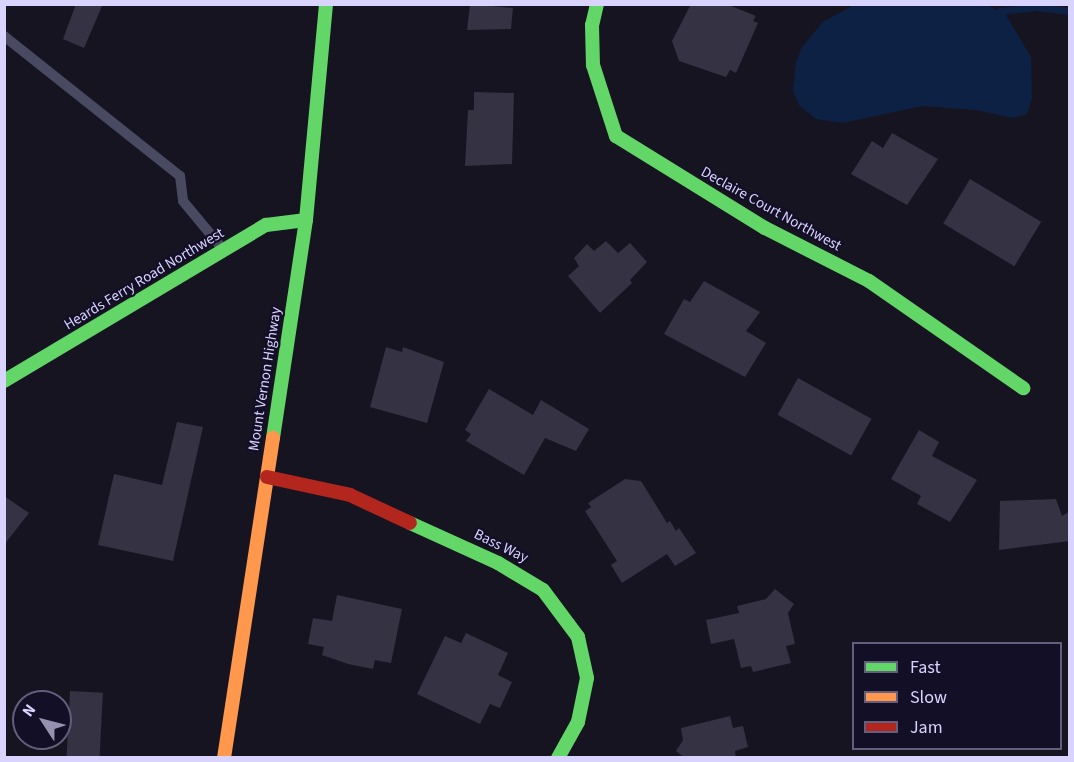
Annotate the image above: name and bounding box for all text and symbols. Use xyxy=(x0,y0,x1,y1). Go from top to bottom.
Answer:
street label: Declaire Court Northwest xyxy=(698,163,844,255)
street label: Heards Ferry Road Northwest xyxy=(61,224,227,334)
street label: Mount Vernon Highway xyxy=(245,306,285,452)
street label: Bass Way xyxy=(471,525,531,567)
legend xyxy=(852,642,1062,750)
text: Fast xyxy=(910,655,941,680)
text: Slow xyxy=(910,685,947,710)
north arrow xyxy=(12,690,72,750)
text: N xyxy=(17,700,41,721)
text: Jam xyxy=(910,715,943,740)

